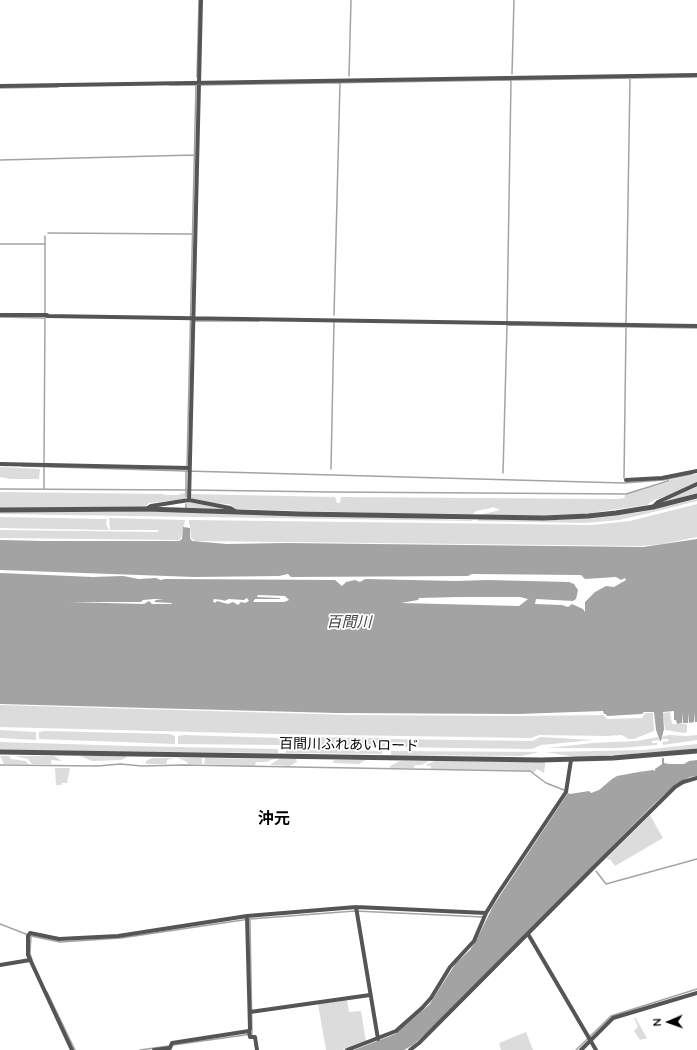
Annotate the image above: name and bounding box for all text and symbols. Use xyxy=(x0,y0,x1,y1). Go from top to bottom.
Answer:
water label: 百間川 xyxy=(327,613,371,631)
street label: 百間川ふれあいロード xyxy=(279,735,419,755)
district label: 沖元 xyxy=(258,809,290,829)
north arrow xyxy=(649,1002,689,1042)
text: N xyxy=(650,1018,664,1027)

